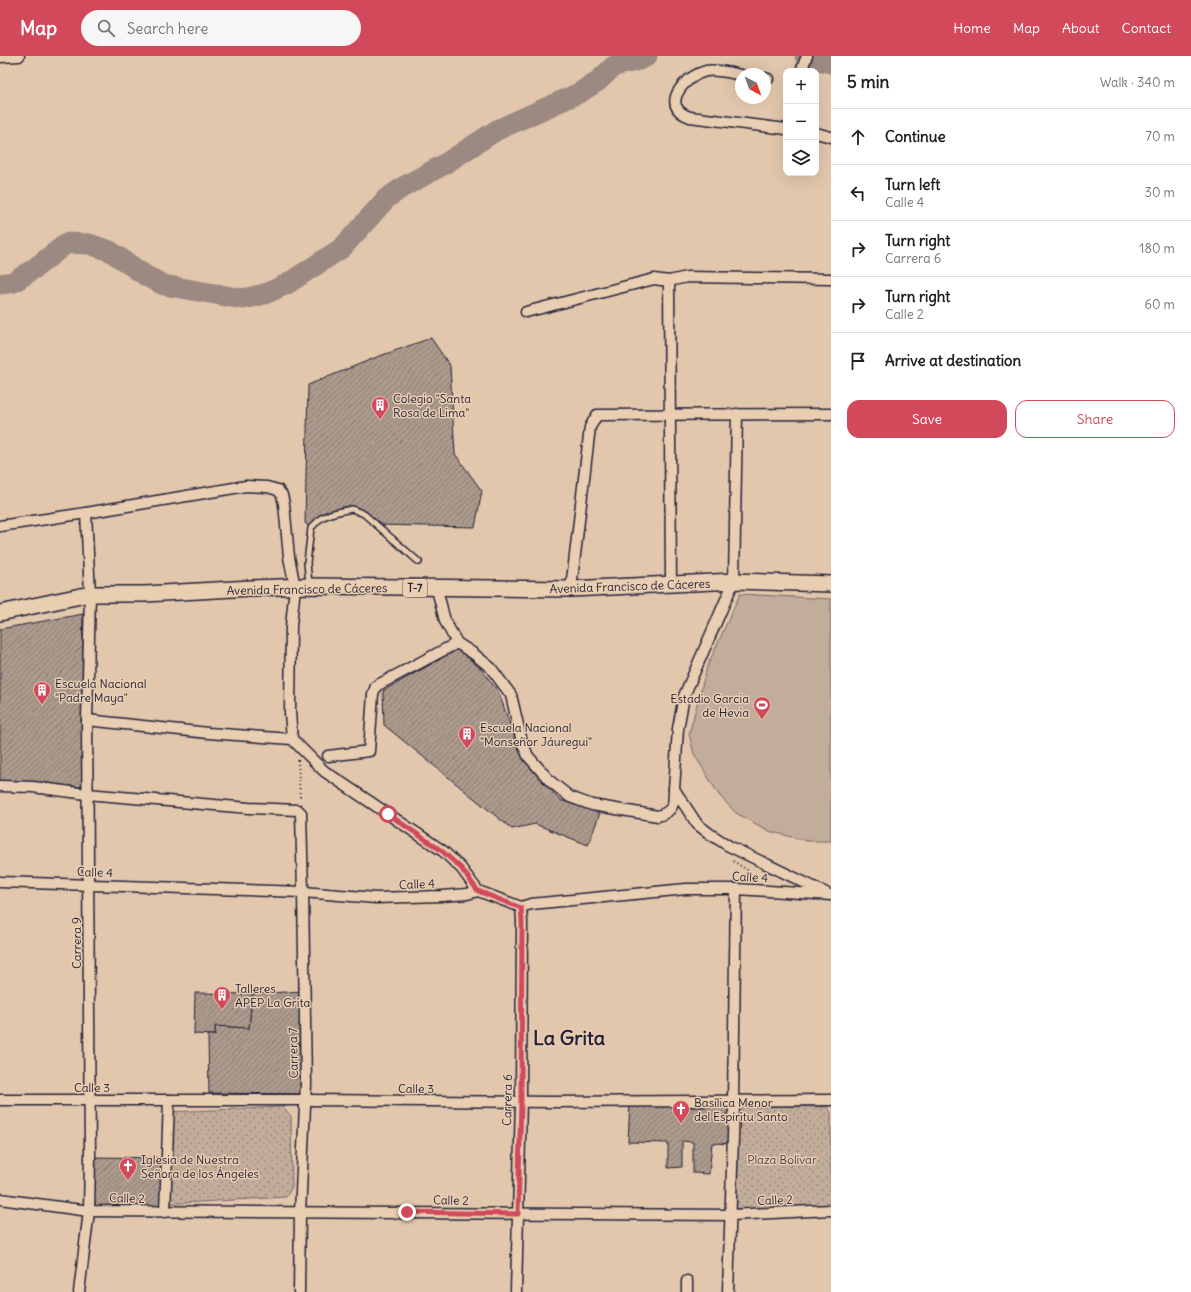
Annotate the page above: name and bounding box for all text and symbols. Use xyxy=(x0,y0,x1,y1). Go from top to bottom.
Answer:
search box xyxy=(81,10,361,46)
text: Map xyxy=(20,16,57,40)
icon: search xyxy=(95,17,117,39)
text: Search here xyxy=(127,19,208,38)
text: Home xyxy=(953,19,991,37)
text: Map xyxy=(1013,19,1040,37)
text: About xyxy=(1062,19,1100,37)
text: Contact xyxy=(1122,19,1171,37)
north arrow xyxy=(735,68,771,104)
map controls xyxy=(783,68,819,176)
button: + xyxy=(783,68,819,104)
text: 5 min xyxy=(847,71,889,93)
text: Walk · 340 m xyxy=(1100,74,1175,91)
button: − xyxy=(783,104,819,140)
icon: ahead xyxy=(847,126,869,148)
text: Continue xyxy=(885,127,946,146)
text: 70 m xyxy=(1146,128,1175,145)
button: layers xyxy=(783,140,819,176)
text: Turn left xyxy=(885,175,940,194)
icon: left xyxy=(847,182,869,204)
text: 30 m xyxy=(1145,184,1175,201)
text: Calle 4 xyxy=(885,194,924,211)
text: Turn right xyxy=(885,231,950,250)
icon: right xyxy=(847,238,869,260)
text: 180 m xyxy=(1139,240,1175,257)
text: Carrera 6 xyxy=(885,250,941,267)
text: Turn right xyxy=(885,287,950,306)
icon: right xyxy=(847,294,869,316)
text: 60 m xyxy=(1144,296,1175,313)
text: Calle 2 xyxy=(885,306,924,323)
icon: arrive xyxy=(847,350,869,372)
text: Arrive at destination xyxy=(885,351,1021,370)
place label: Colegio "Santa Rosa de Lima" xyxy=(393,391,471,420)
building icon: Colegio "Santa Rosa de Lima" xyxy=(370,395,390,420)
button: Save xyxy=(847,400,1007,438)
button: Share xyxy=(1015,400,1175,438)
street label: Avenida Francisco de Cáceres xyxy=(549,576,711,596)
road number: T-7 xyxy=(403,579,427,597)
street label: Avenida Francisco de Cáceres xyxy=(226,580,388,598)
place label: Escuela Nacional "Padre Maya" xyxy=(55,676,146,705)
building icon: Escuela Nacional "Padre Maya" xyxy=(32,680,52,705)
place label: Estadio Garcia de Hevia xyxy=(670,691,749,720)
sports icon: Estadio Garcia de Hevia xyxy=(752,695,772,720)
place label: Escuela Nacional "Monseñor Jáuregui" xyxy=(480,720,592,749)
building icon: Escuela Nacional "Monseñor Jáuregui" xyxy=(457,724,477,749)
route start xyxy=(379,805,397,823)
street label: Calle 4 xyxy=(77,864,113,880)
street label: Calle 4 xyxy=(731,869,769,885)
street label: Calle 4 xyxy=(399,876,435,892)
street label: Carrera 9 xyxy=(69,917,84,969)
place label: Talleres APEP La Grita xyxy=(235,981,310,1010)
building icon: Talleres APEP La Grita xyxy=(212,985,232,1010)
district label: La Grita xyxy=(533,1025,606,1050)
street label: Carrera 7 xyxy=(285,1027,301,1079)
street label: Carrera 6 xyxy=(499,1074,515,1126)
street label: Calle 3 xyxy=(74,1080,110,1095)
street label: Calle 3 xyxy=(398,1081,434,1096)
place label: Basílica Menor del Espíritu Santo xyxy=(694,1095,788,1124)
church icon: Basílica Menor del Espíritu Santo xyxy=(671,1099,691,1124)
place label: Iglesia de Nuestra Señora de los Ángeles xyxy=(141,1152,259,1181)
park label: Plaza Bolívar xyxy=(747,1152,817,1167)
church icon: Iglesia de Nuestra Señora de los Ángeles xyxy=(118,1156,138,1181)
street label: Calle 2 xyxy=(109,1190,146,1206)
street label: Calle 2 xyxy=(433,1192,470,1208)
street label: Calle 2 xyxy=(757,1192,794,1208)
route end xyxy=(398,1203,416,1221)

